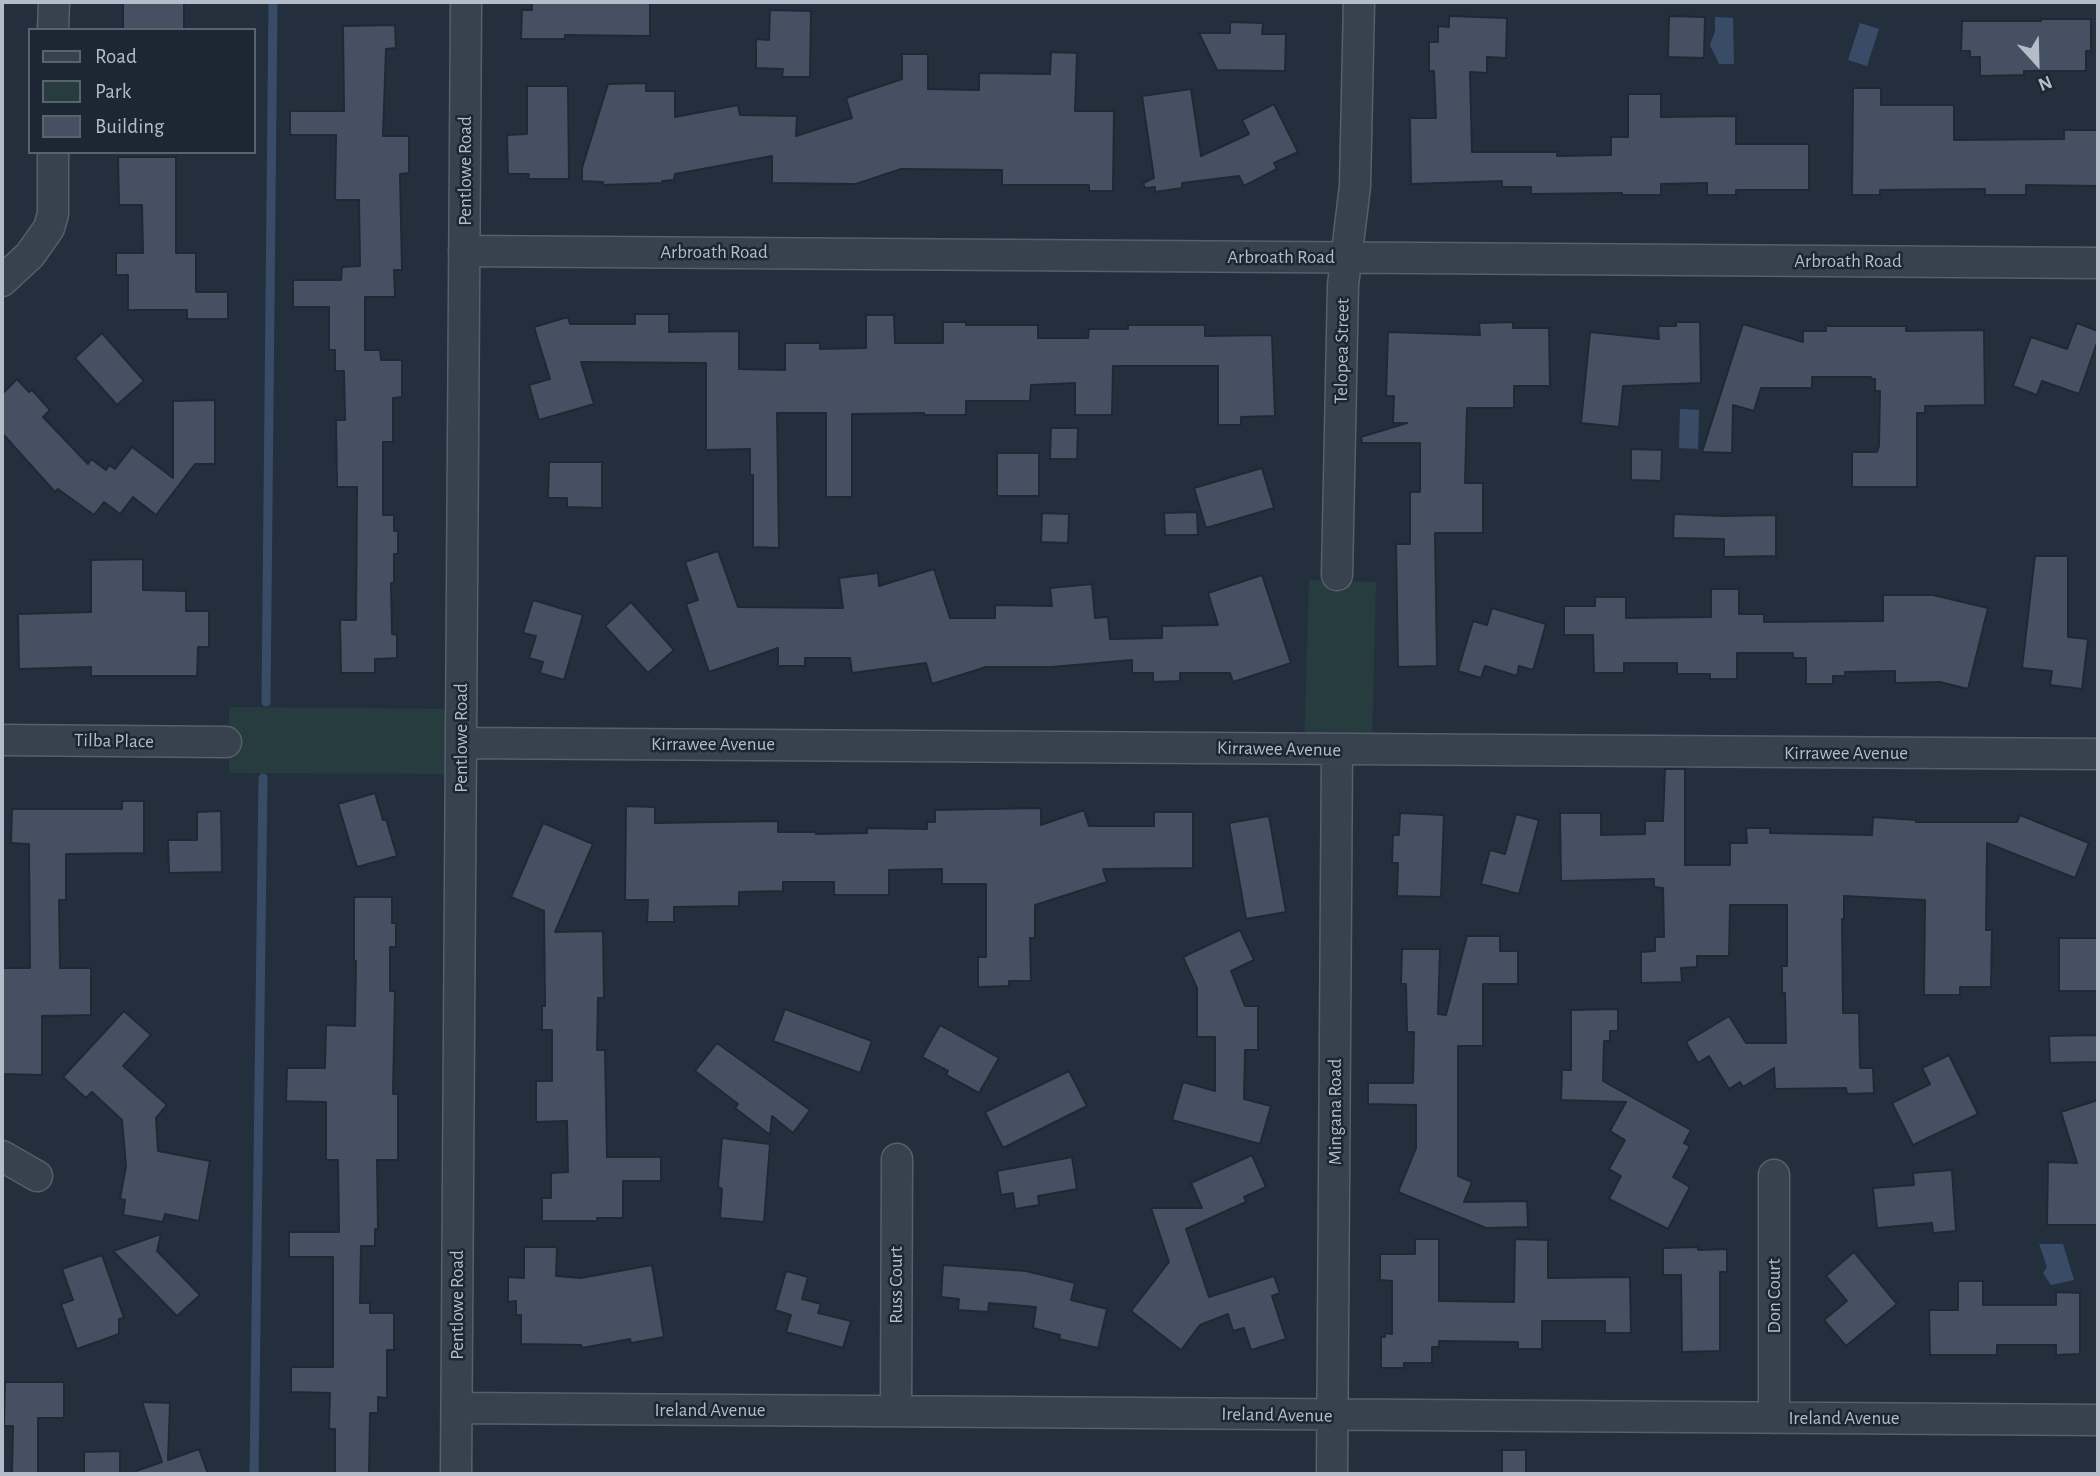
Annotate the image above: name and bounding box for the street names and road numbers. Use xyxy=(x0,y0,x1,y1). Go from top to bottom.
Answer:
street label: Pentlowe Road xyxy=(454,116,476,226)
street label: Arbroath Road xyxy=(660,241,768,263)
street label: Arbroath Road xyxy=(1227,246,1335,268)
street label: Arbroath Road xyxy=(1794,250,1902,272)
street label: Telopea Street xyxy=(1330,298,1354,404)
street label: Pentlowe Road xyxy=(450,683,472,793)
street label: Tilba Place xyxy=(74,729,154,753)
street label: Kirrawee Avenue xyxy=(651,733,775,755)
street label: Kirrawee Avenue xyxy=(1217,737,1341,761)
street label: Kirrawee Avenue xyxy=(1784,742,1908,764)
street label: Mingana Road xyxy=(1324,1059,1346,1165)
street label: Russ Court xyxy=(885,1246,907,1324)
street label: Pentlowe Road xyxy=(446,1250,468,1360)
street label: Don Court xyxy=(1763,1259,1785,1333)
street label: Ireland Avenue xyxy=(654,1399,766,1421)
street label: Ireland Avenue xyxy=(1221,1403,1333,1427)
street label: Ireland Avenue xyxy=(1788,1407,1900,1429)

